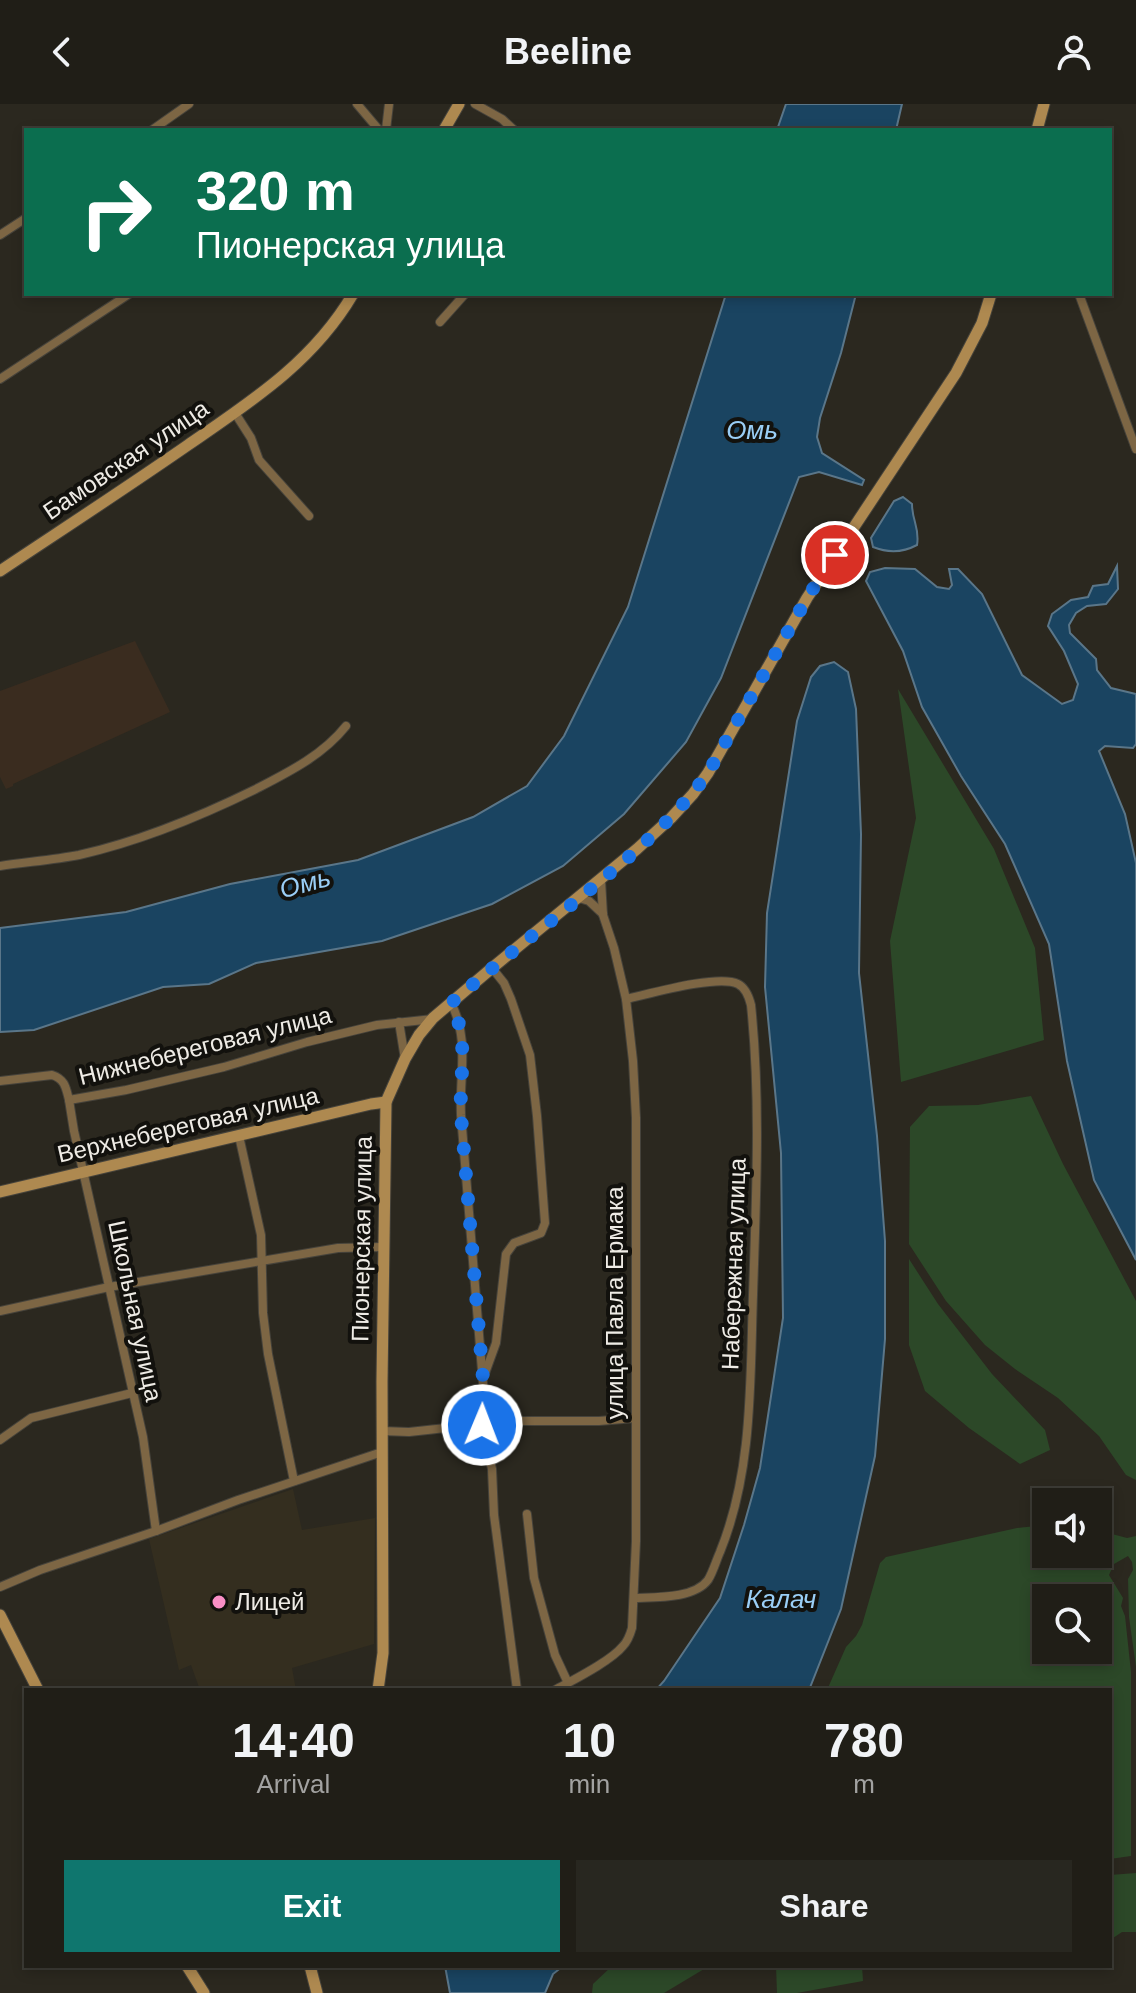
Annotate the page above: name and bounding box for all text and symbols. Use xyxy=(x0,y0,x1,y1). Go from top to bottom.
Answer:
icon: back xyxy=(40,30,84,74)
icon: person xyxy=(1052,30,1096,74)
text: Beeline xyxy=(504,31,632,72)
text: 320 m xyxy=(196,159,355,222)
icon: right xyxy=(64,160,168,264)
text: Пионерская улица xyxy=(196,225,505,266)
street label: Бамовская улица xyxy=(38,394,214,525)
water label: Омь xyxy=(726,415,778,445)
pin xyxy=(801,521,869,589)
icon: arrive xyxy=(813,533,857,577)
water label: Омь xyxy=(276,862,334,904)
street label: Нижнебереговая улица xyxy=(76,1001,335,1090)
street label: Верхнебереговая улица xyxy=(55,1081,322,1168)
street label: Пионерская улица xyxy=(346,1135,377,1342)
street label: Набережная улица xyxy=(716,1157,751,1371)
street label: улица Павла Ермака xyxy=(601,1186,628,1420)
street label: Школьная улица xyxy=(103,1218,168,1404)
position arrow xyxy=(440,1383,524,1467)
map controls xyxy=(1032,1488,1112,1664)
button: sound xyxy=(1032,1488,1112,1568)
water label: Калач xyxy=(746,1584,816,1614)
button: search xyxy=(1032,1584,1112,1664)
place label: Лицей xyxy=(235,1588,304,1615)
marker: Лицей xyxy=(210,1593,228,1611)
text: 14:40 xyxy=(232,1714,355,1767)
text: 10 xyxy=(563,1714,616,1767)
text: 780 xyxy=(824,1714,904,1767)
text: Arrival xyxy=(256,1769,330,1799)
text: min xyxy=(568,1769,610,1799)
text: m xyxy=(853,1769,875,1799)
button: Exit xyxy=(64,1860,560,1952)
button: Share xyxy=(576,1860,1072,1952)

